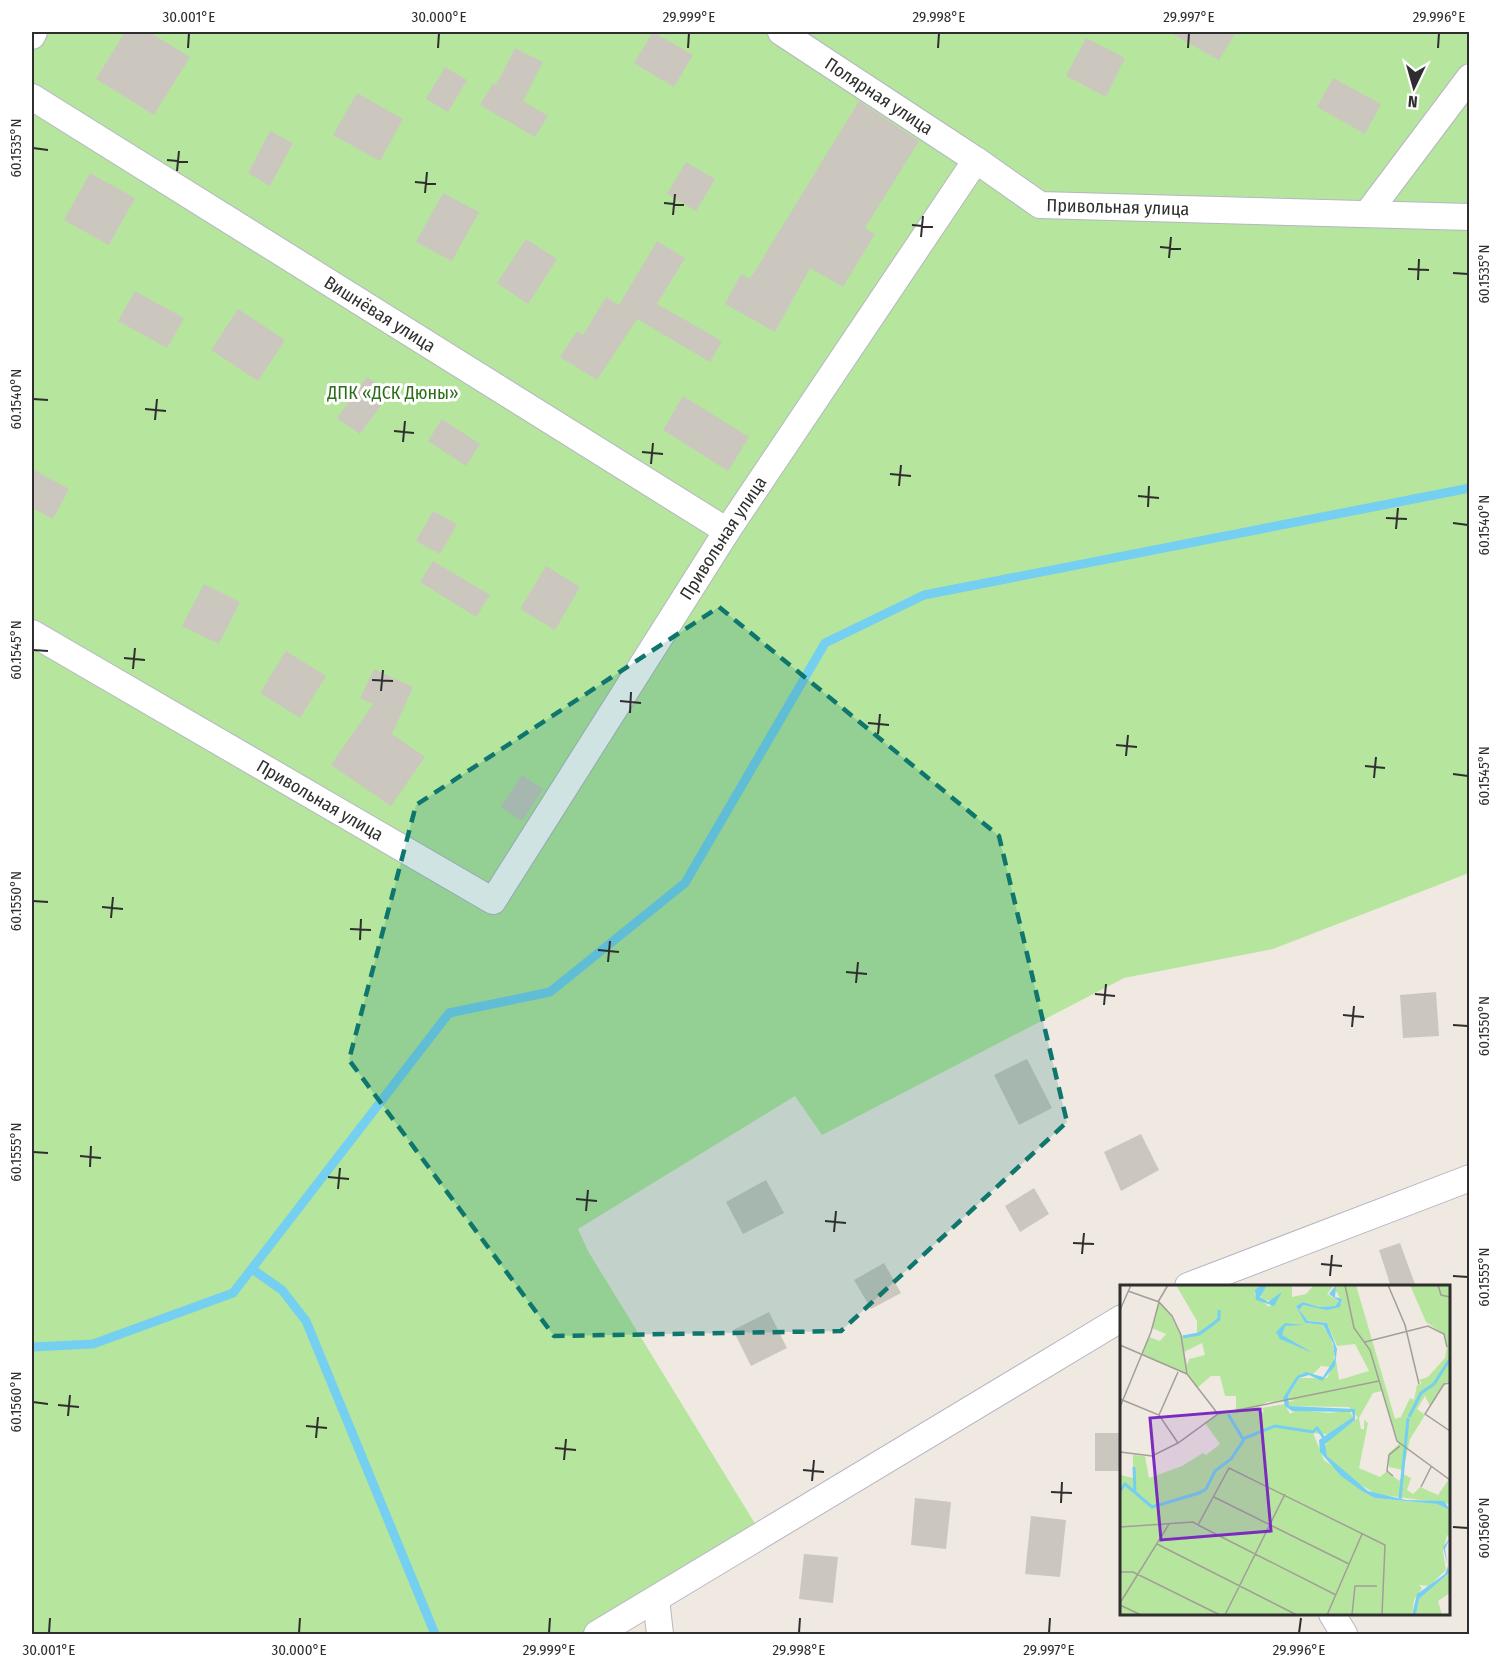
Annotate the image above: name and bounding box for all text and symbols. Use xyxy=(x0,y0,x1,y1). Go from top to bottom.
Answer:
text: 30.001°E xyxy=(163,8,215,26)
text: 30.000°E xyxy=(411,8,467,26)
text: 29.999°E xyxy=(663,8,715,26)
text: 29.998°E xyxy=(913,8,965,26)
text: 29.997°E xyxy=(1163,8,1215,26)
text: 29.996°E xyxy=(1413,8,1465,26)
street label: Полярная улица xyxy=(821,53,937,140)
north arrow xyxy=(1384,57,1444,117)
text: N xyxy=(1407,92,1418,111)
text: 60.1535°N xyxy=(7,118,25,178)
street label: Привольная улица xyxy=(1046,194,1190,220)
text: 60.1535°N xyxy=(1475,244,1493,304)
street label: Вишнёвая улица xyxy=(320,271,440,357)
text: 60.1540°N xyxy=(7,369,25,429)
park label: ДПК «ДСК Дюны» xyxy=(326,382,459,404)
street label: Привольная улица xyxy=(675,472,772,604)
text: 60.1540°N xyxy=(1475,495,1493,555)
text: 60.1545°N xyxy=(7,620,25,680)
text: 60.1545°N xyxy=(1475,746,1493,806)
street label: Привольная улица xyxy=(253,755,387,846)
text: 60.1550°N xyxy=(7,871,25,931)
text: 60.1550°N xyxy=(1475,996,1493,1056)
text: 60.1555°N xyxy=(7,1122,25,1182)
text: 60.1555°N xyxy=(1475,1247,1493,1307)
inset map xyxy=(1120,1285,1450,1615)
text: 60.1560°N xyxy=(7,1371,25,1433)
text: 60.1560°N xyxy=(1475,1497,1493,1559)
text: 30.001°E xyxy=(23,1641,75,1659)
text: 30.000°E xyxy=(271,1641,327,1659)
text: 29.999°E xyxy=(523,1641,575,1659)
text: 29.998°E xyxy=(773,1641,825,1659)
text: 29.997°E xyxy=(1023,1641,1075,1659)
text: 29.996°E xyxy=(1273,1641,1325,1659)

